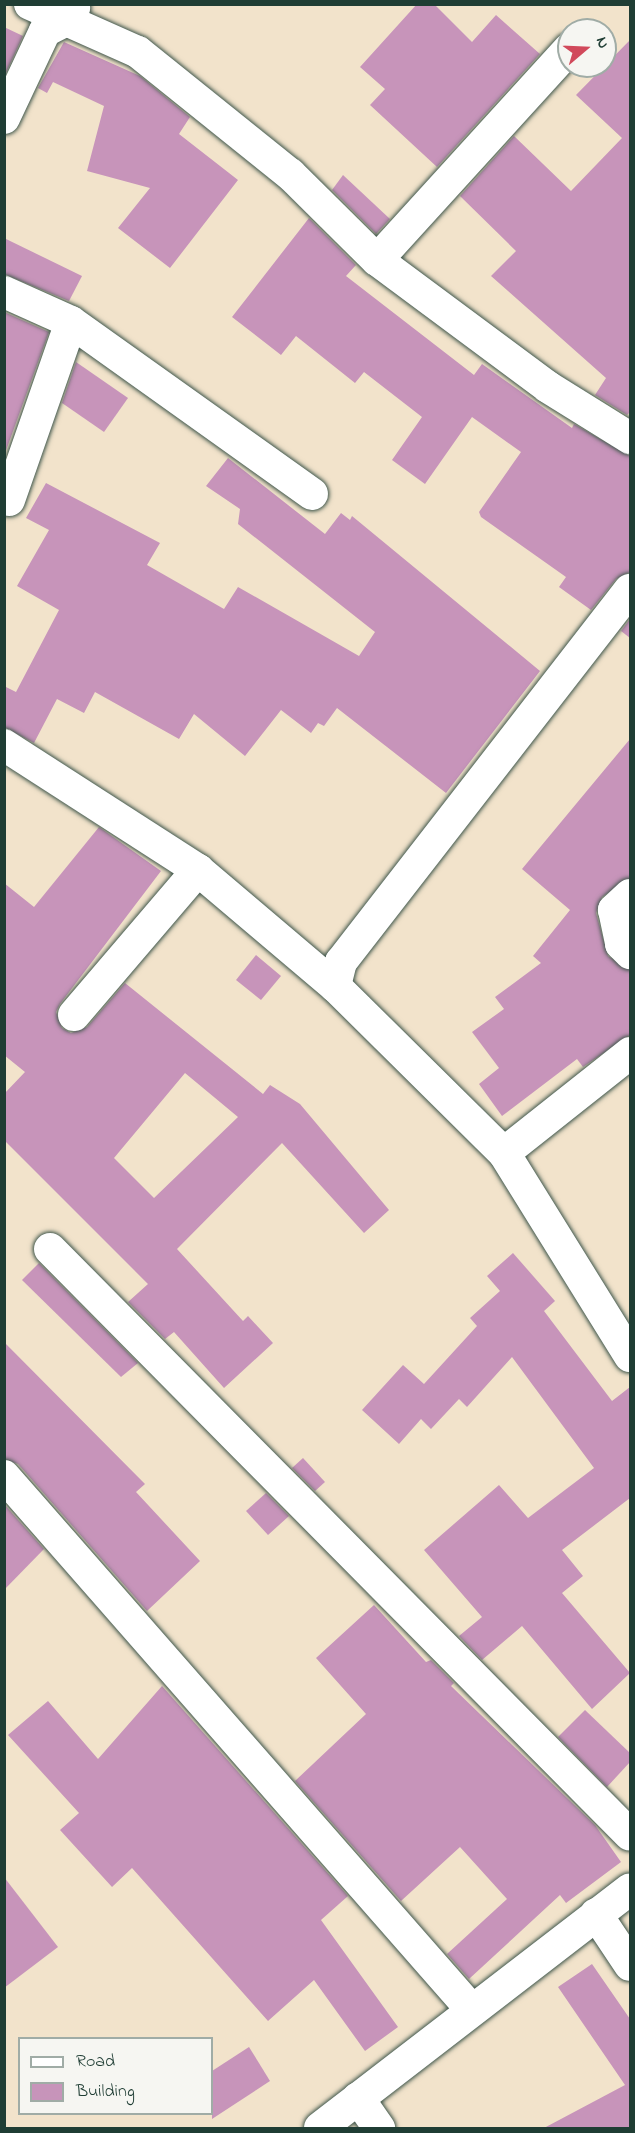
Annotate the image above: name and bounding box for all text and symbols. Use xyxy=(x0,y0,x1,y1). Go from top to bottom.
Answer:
north arrow xyxy=(557,18,617,78)
text: N xyxy=(589,34,615,52)
legend xyxy=(18,2037,213,2115)
text: Road xyxy=(76,2049,115,2075)
text: Building xyxy=(76,2079,135,2105)

